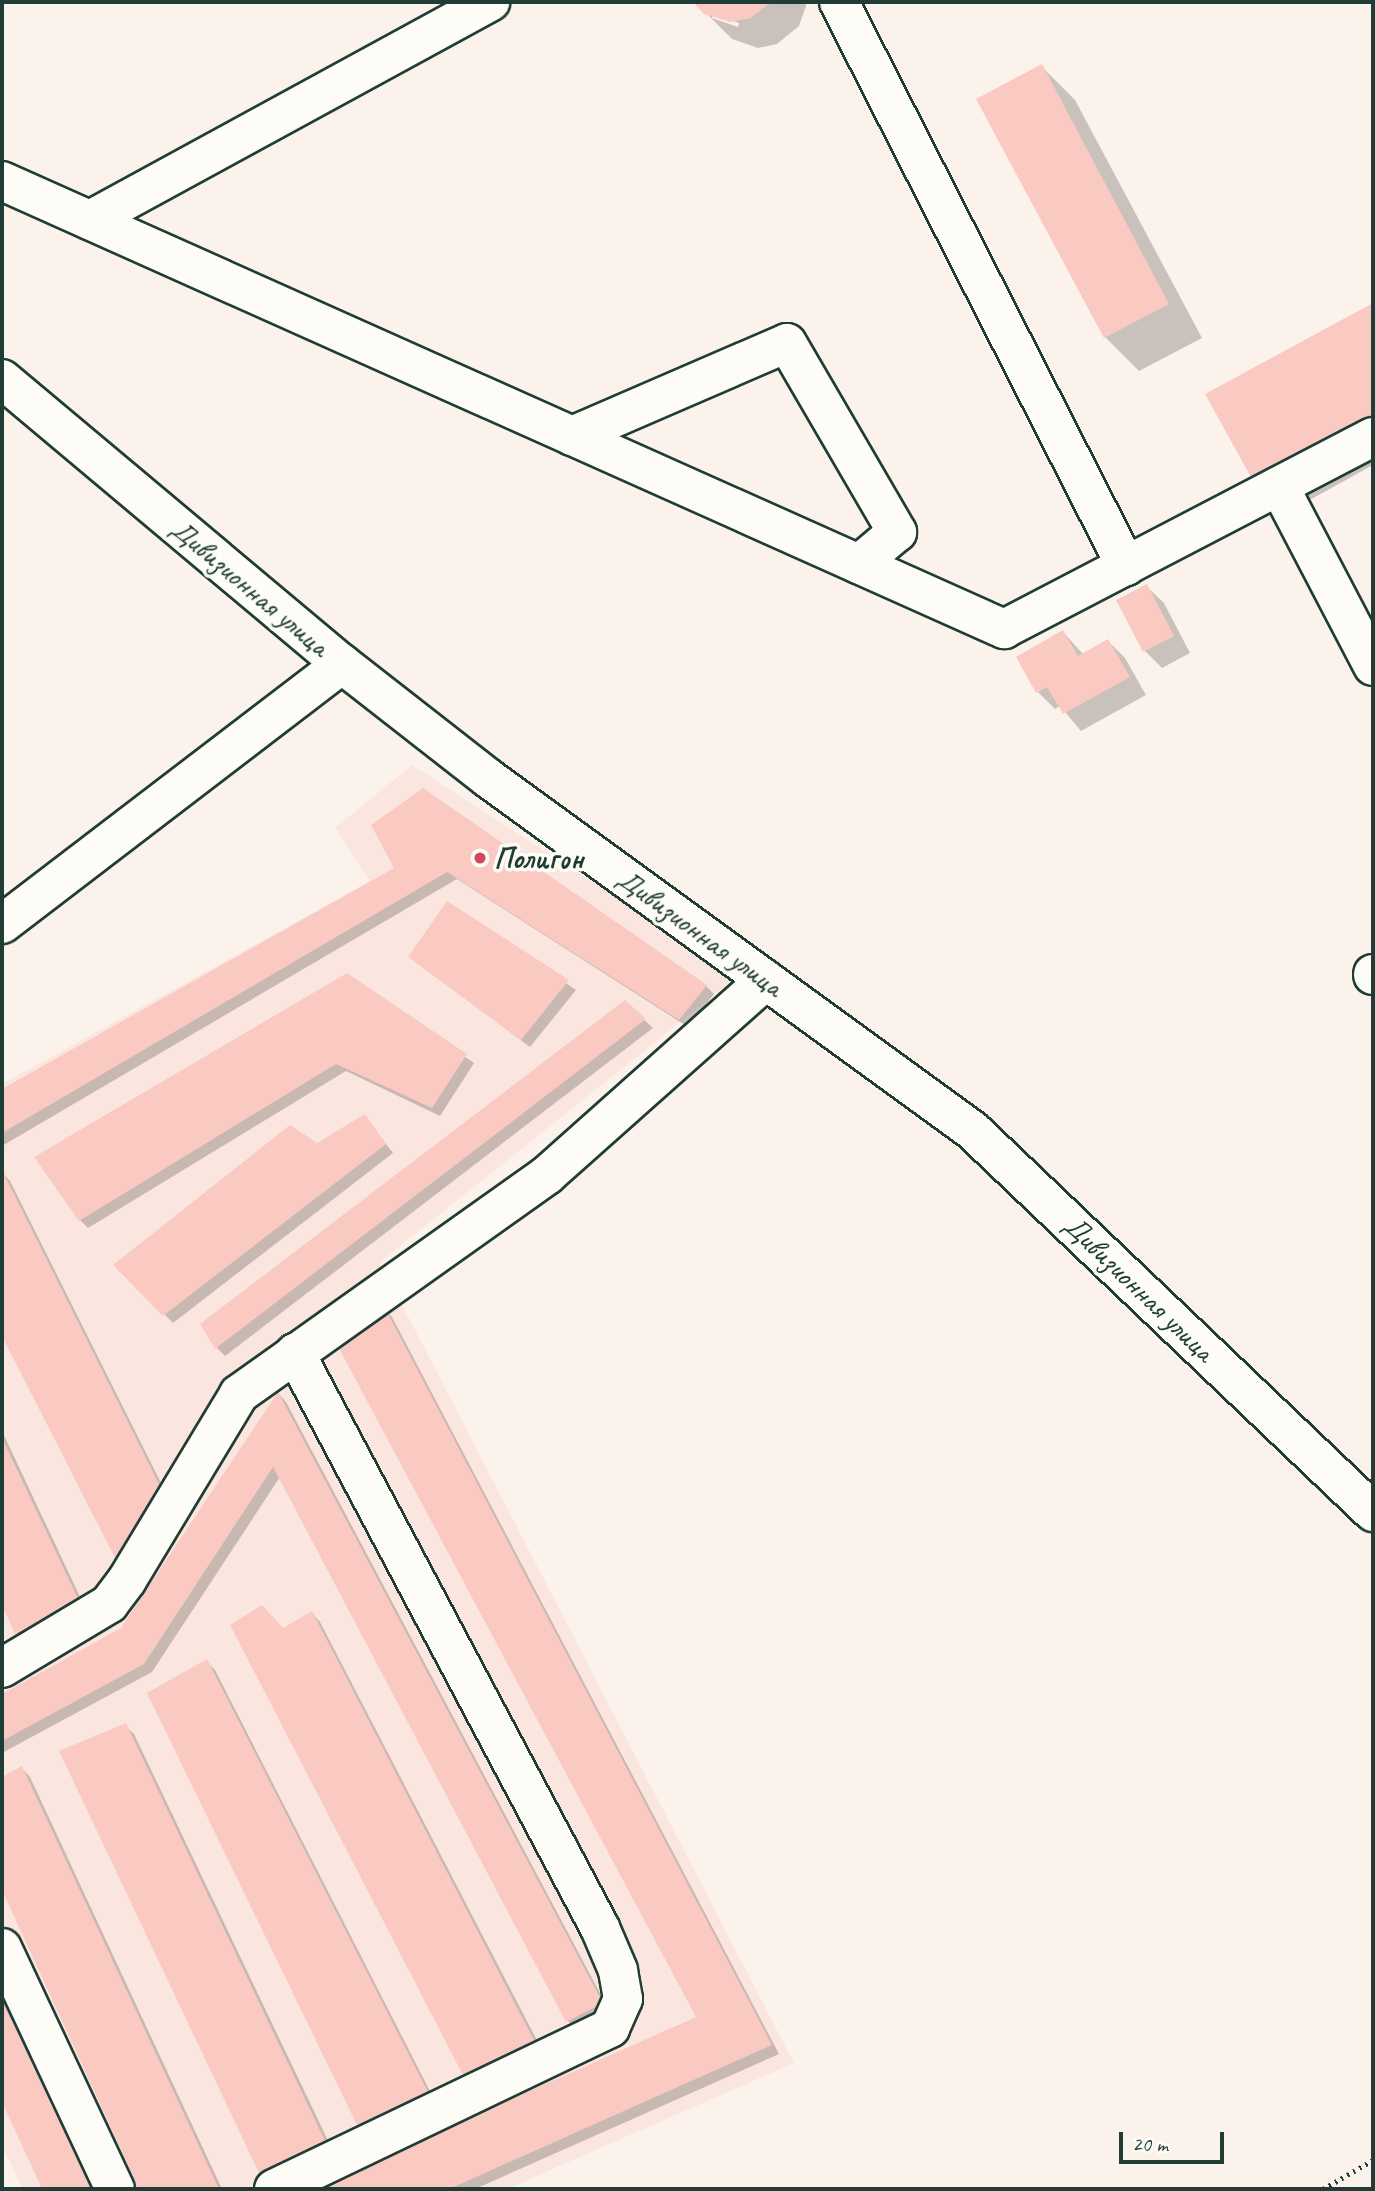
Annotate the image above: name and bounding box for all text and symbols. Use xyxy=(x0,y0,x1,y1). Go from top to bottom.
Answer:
street label: Дивизионная улица xyxy=(163,510,337,664)
place label: Полигон xyxy=(494,840,584,876)
marker: Полигон xyxy=(472,850,488,866)
street label: Дивизионная улица xyxy=(610,860,790,1004)
street label: Дивизионная улица xyxy=(1056,1207,1222,1369)
scale bar xyxy=(1123,2118,1228,2162)
text: 20 m xyxy=(1132,2131,1168,2157)

